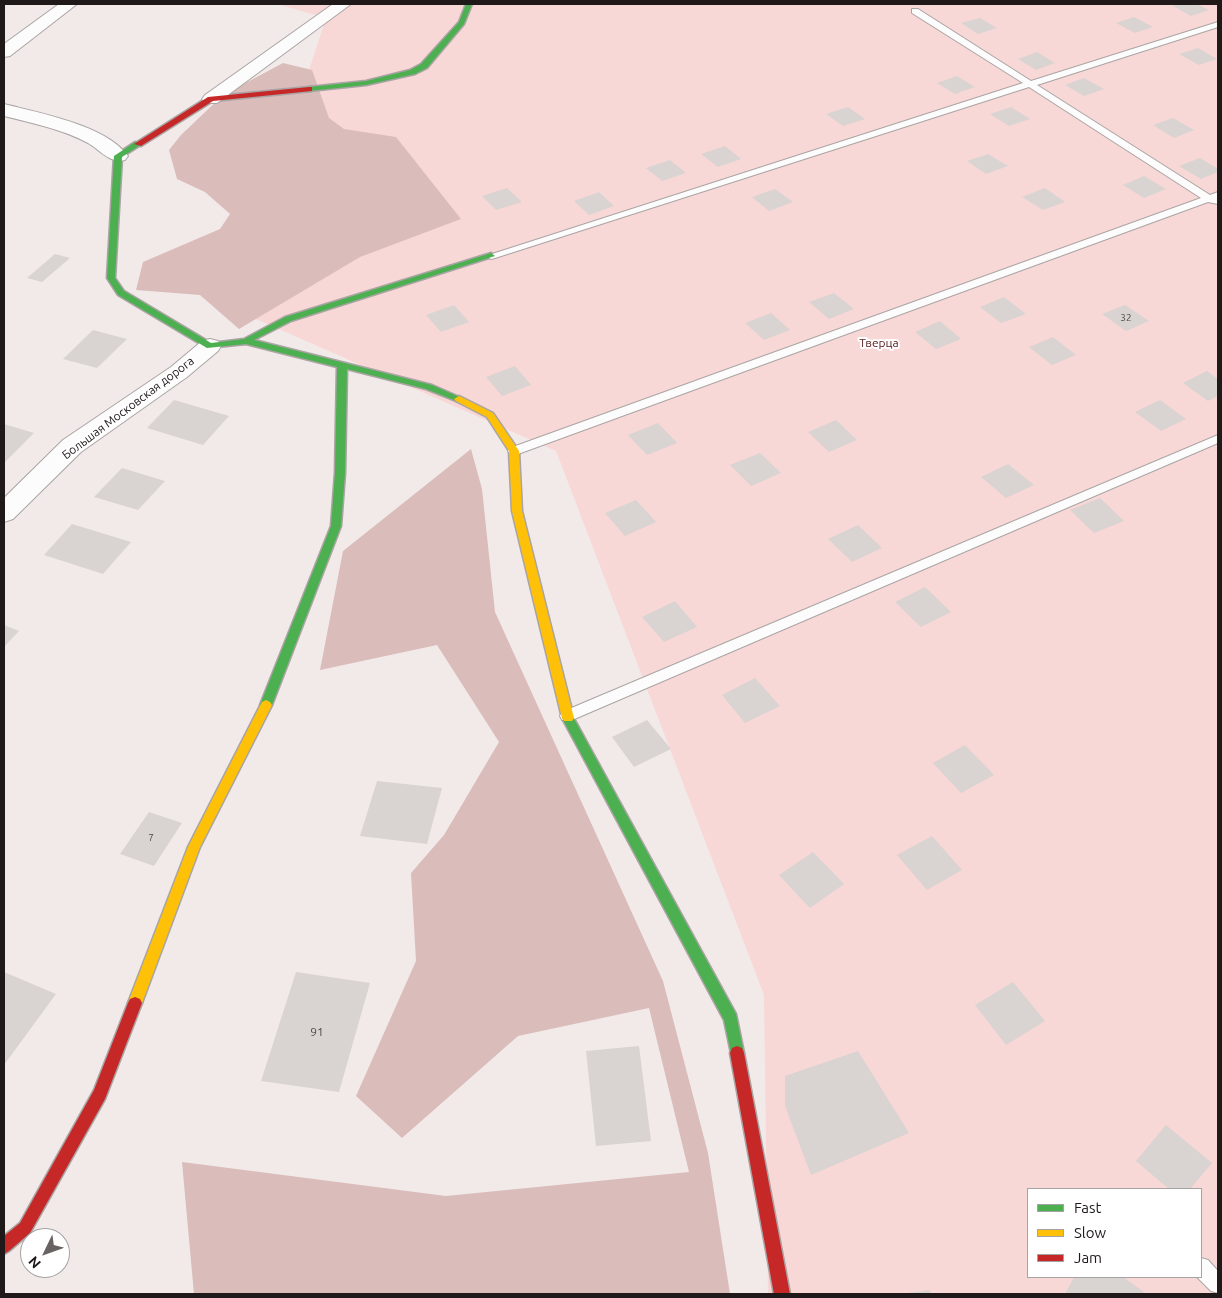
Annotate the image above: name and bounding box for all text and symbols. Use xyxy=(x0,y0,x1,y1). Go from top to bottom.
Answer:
house number: 32 xyxy=(1120,312,1132,324)
park label: Тверца xyxy=(859,336,899,350)
street label: Большая Московская дорога xyxy=(59,354,197,462)
house number: 7 xyxy=(148,832,154,844)
house number: 91 xyxy=(310,1025,324,1039)
legend xyxy=(1027,1188,1202,1278)
text: Fast xyxy=(1074,1199,1101,1216)
text: Slow xyxy=(1074,1224,1106,1241)
north arrow xyxy=(20,1228,70,1278)
text: Jam xyxy=(1074,1249,1102,1266)
text: N xyxy=(25,1253,44,1272)

